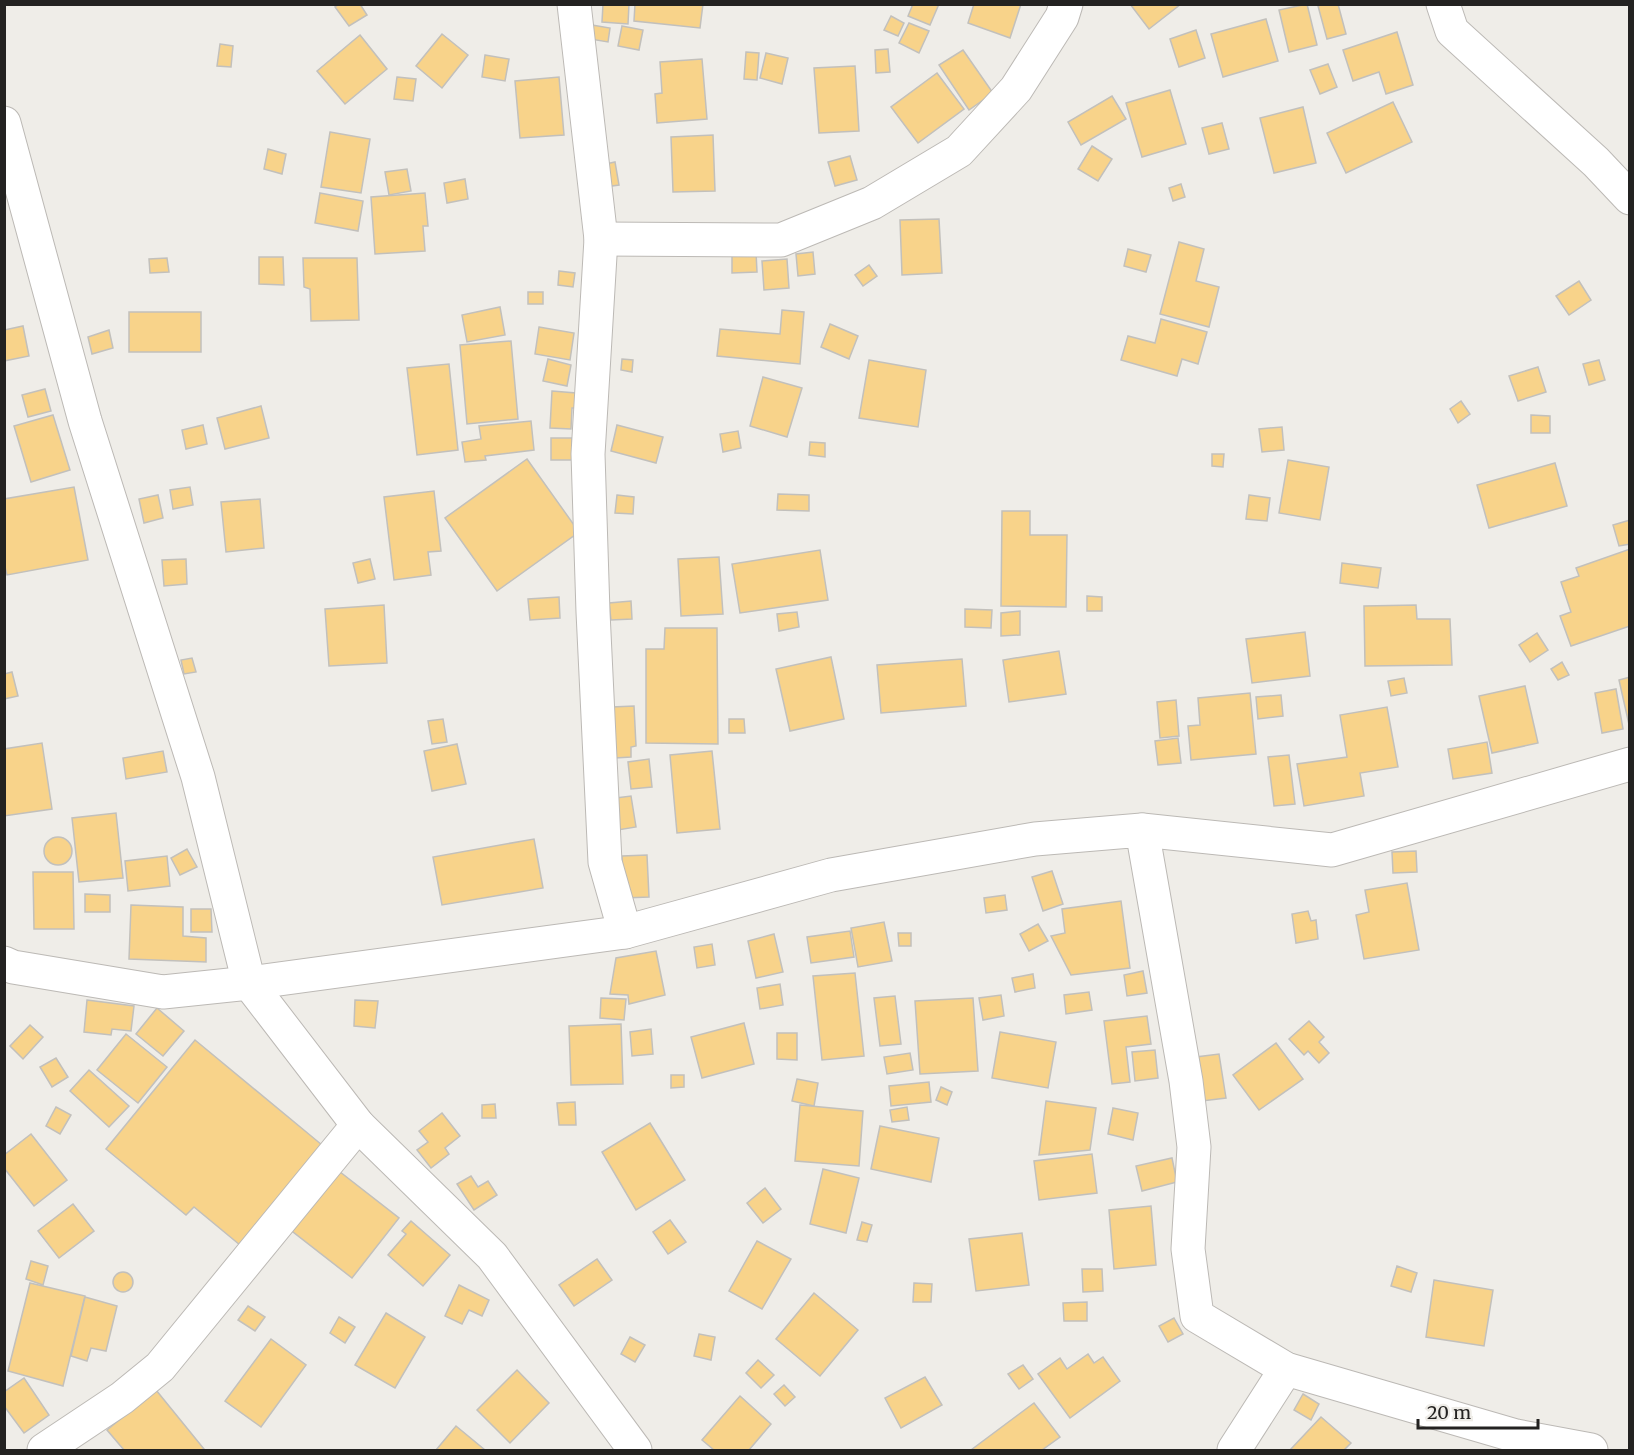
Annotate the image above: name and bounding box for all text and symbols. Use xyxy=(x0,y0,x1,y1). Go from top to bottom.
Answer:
scale bar xyxy=(1418,1392,1538,1430)
text: 20 m xyxy=(1427,1401,1471,1424)

